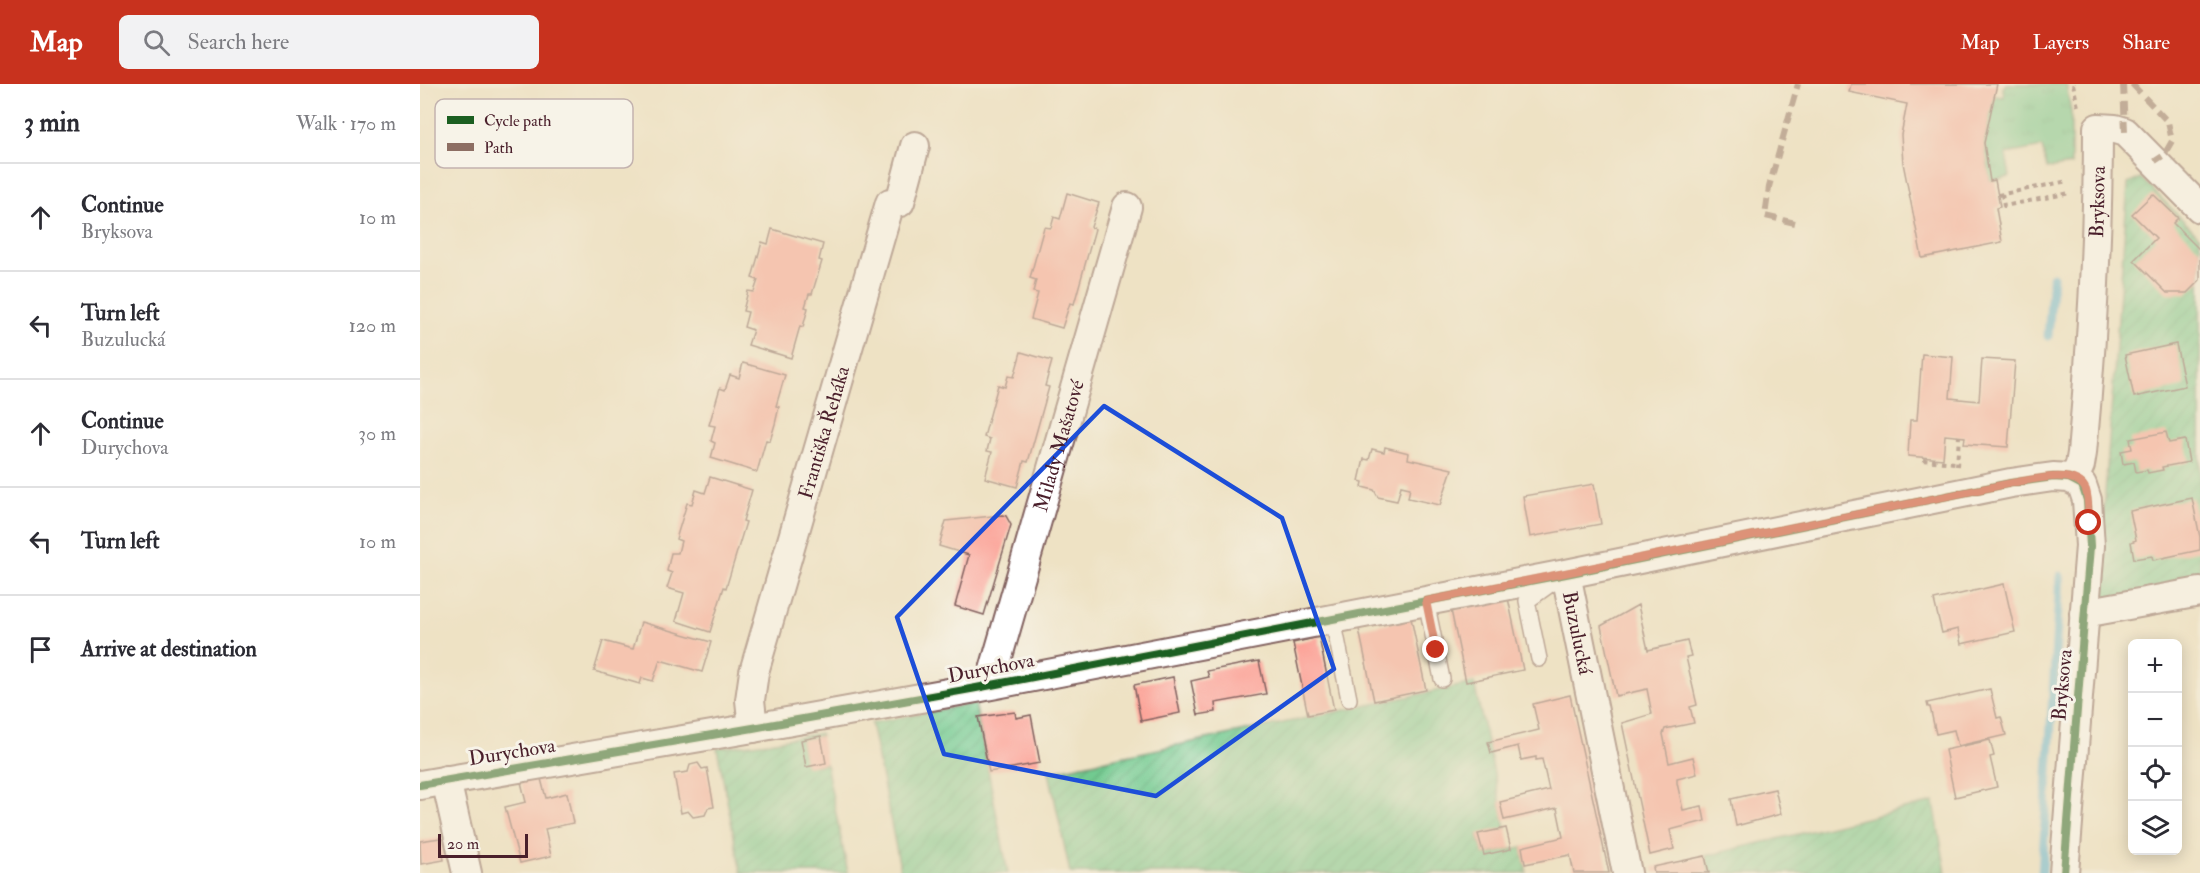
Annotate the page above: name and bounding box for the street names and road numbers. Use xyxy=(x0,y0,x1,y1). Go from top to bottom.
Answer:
street label: Bryksova xyxy=(2084,165,2110,238)
street label: Františka Řeháka xyxy=(792,362,855,502)
street label: Milady Mašatové xyxy=(1028,376,1089,515)
street label: Buzulucká xyxy=(1557,589,1599,678)
street label: Durychova xyxy=(946,647,1037,689)
street label: Bryksova xyxy=(2046,647,2078,722)
street label: Durychova xyxy=(467,733,558,771)

